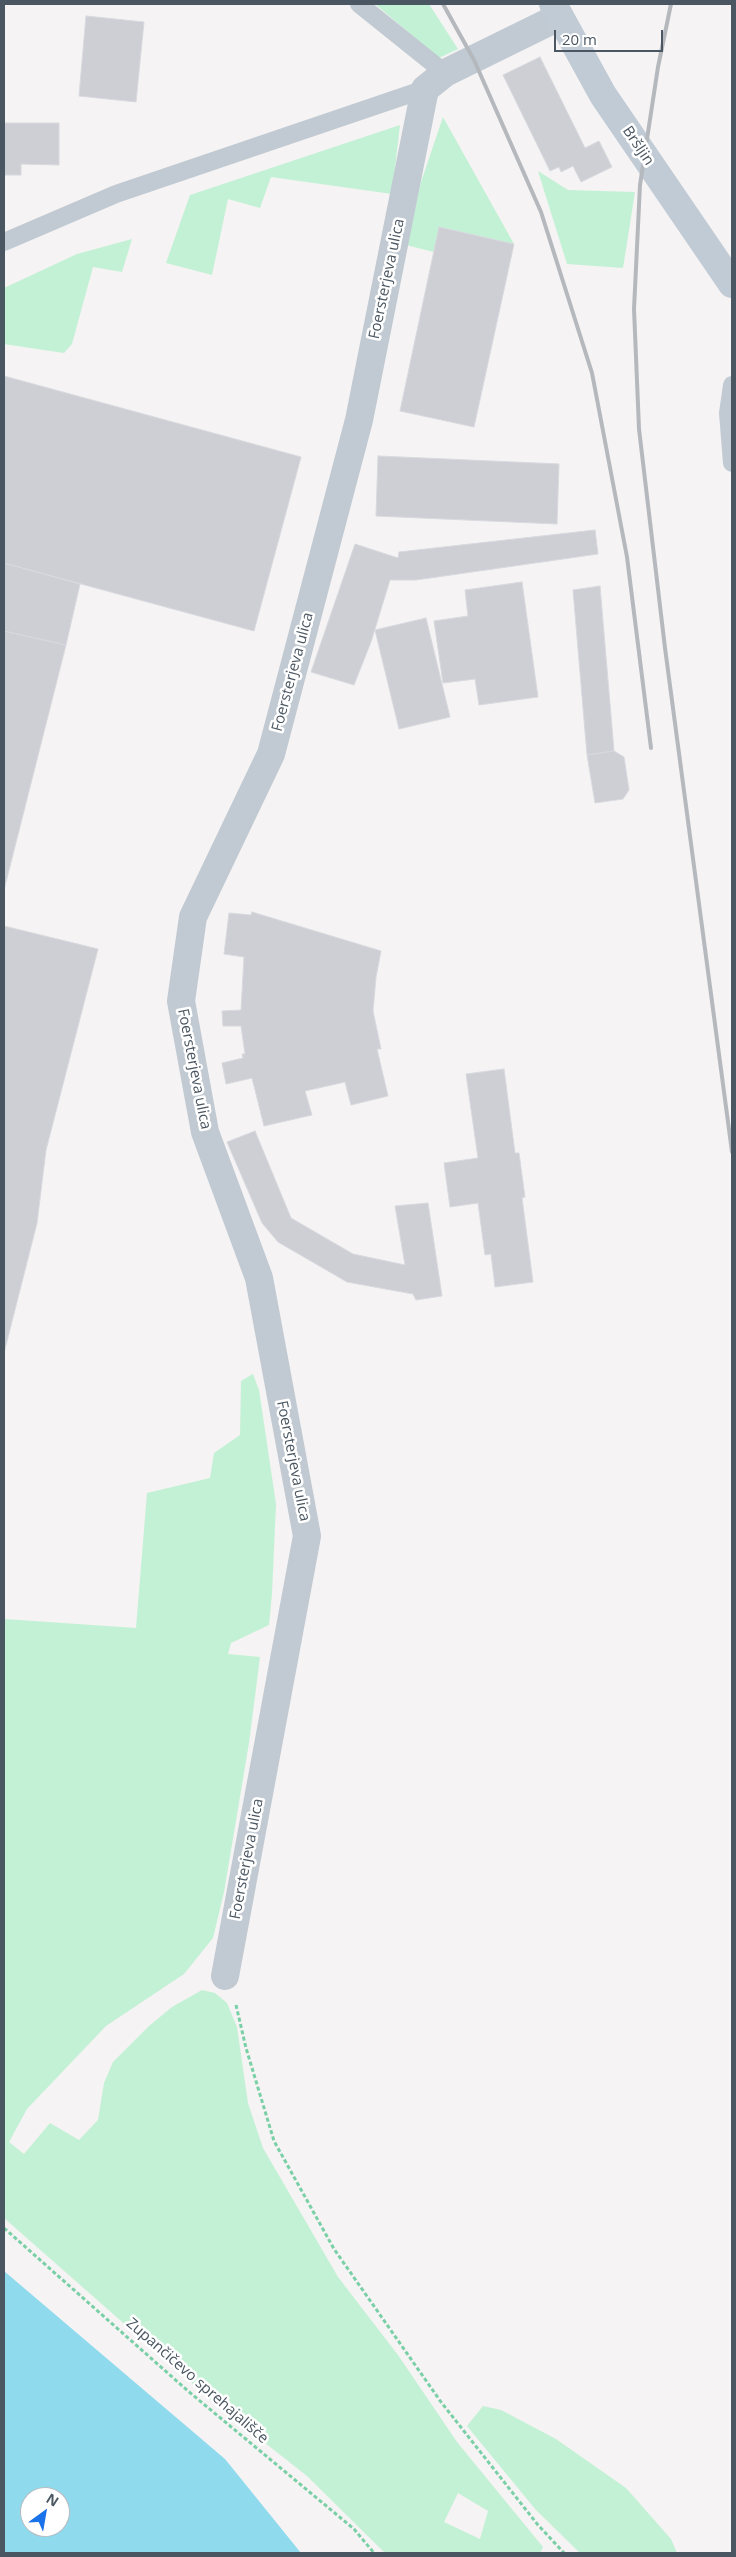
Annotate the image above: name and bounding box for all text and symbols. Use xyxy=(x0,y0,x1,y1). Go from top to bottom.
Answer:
scale bar xyxy=(556,20,665,52)
text: 20 m xyxy=(562,29,597,49)
street label: Bršljin xyxy=(618,123,658,169)
street label: Foersterjeva ulica xyxy=(365,217,409,341)
street label: Foersterjeva ulica xyxy=(268,610,318,734)
street label: Foersterjeva ulica xyxy=(173,1007,215,1131)
street label: Foersterjeva ulica xyxy=(272,1399,314,1523)
street label: Foersterjeva ulica xyxy=(226,1797,268,1921)
street label: Zupančičevo sprehajališče xyxy=(122,2314,272,2448)
north arrow xyxy=(20,2487,70,2537)
text: N xyxy=(43,2489,63,2511)

